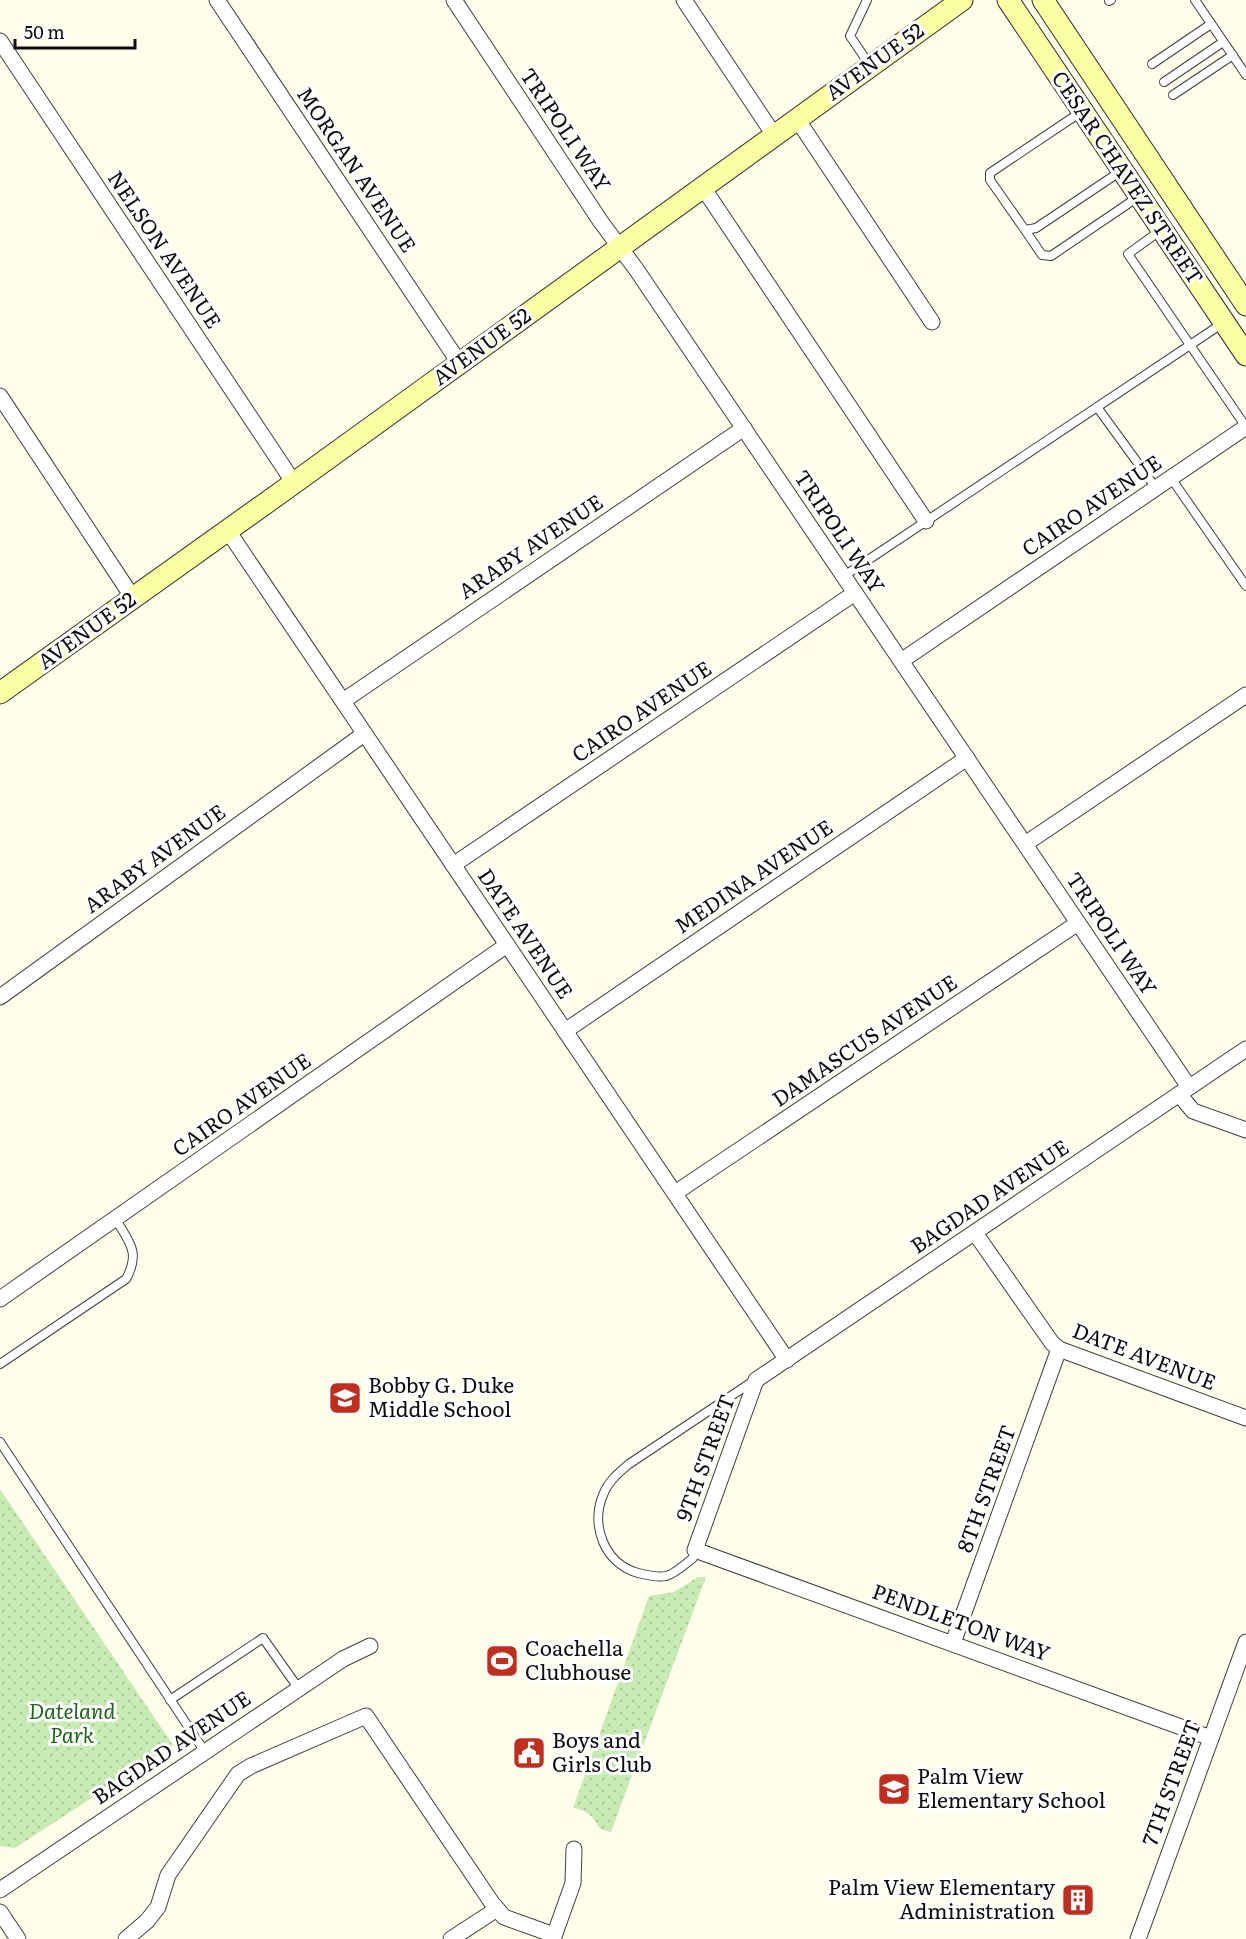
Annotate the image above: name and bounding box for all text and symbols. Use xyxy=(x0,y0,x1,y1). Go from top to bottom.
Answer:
scale bar xyxy=(15,12,135,50)
street label: AVENUE 52 xyxy=(818,14,929,106)
text: 50 m xyxy=(24,18,65,45)
street label: TRIPOLI WAY xyxy=(514,61,620,196)
street label: CESAR CHAVEZ STREET xyxy=(1046,64,1212,290)
street label: MORGAN AVENUE xyxy=(291,80,425,258)
street label: NELSON AVENUE xyxy=(102,164,230,334)
street label: AVENUE 52 xyxy=(425,299,536,391)
street label: CAIRO AVENUE xyxy=(1014,446,1167,562)
street label: TRIPOLI WAY xyxy=(788,463,894,598)
street label: ARABY AVENUE xyxy=(451,485,608,605)
street label: AVENUE 52 xyxy=(30,583,141,675)
street label: CAIRO AVENUE xyxy=(564,652,717,768)
street label: ARABY AVENUE xyxy=(76,795,231,919)
street label: MEDINA AVENUE xyxy=(667,810,838,940)
street label: DATE AVENUE xyxy=(472,861,582,1004)
street label: TRIPOLI WAY xyxy=(1060,865,1166,1000)
street label: DAMASCUS AVENUE xyxy=(765,965,963,1113)
street label: CAIRO AVENUE xyxy=(165,1044,316,1162)
street label: BAGDAD AVENUE xyxy=(903,1130,1074,1260)
street label: DATE AVENUE xyxy=(1069,1313,1221,1396)
place label: Bobby G. Duke Middle School xyxy=(368,1368,514,1423)
school or university icon: Bobby G. Duke Middle School xyxy=(327,1380,363,1416)
street label: 9TH STREET xyxy=(666,1389,741,1525)
street label: 8TH STREET xyxy=(947,1420,1022,1556)
street label: PENDLETON WAY xyxy=(868,1574,1055,1667)
place label: Coachella Clubhouse xyxy=(525,1631,631,1686)
sports icon: Coachella Clubhouse xyxy=(484,1643,520,1679)
street label: BAGDAD AVENUE xyxy=(85,1681,256,1811)
park label: Dateland Park xyxy=(29,1694,115,1749)
street label: 7TH STREET xyxy=(1132,1715,1207,1850)
place label: Boys and Girls Club xyxy=(552,1723,652,1778)
public building icon: Boys and Girls Club xyxy=(511,1735,547,1771)
place label: Palm View Elementary School xyxy=(917,1759,1106,1814)
school or university icon: Palm View Elementary School xyxy=(876,1771,912,1807)
place label: Palm View Elementary Administration xyxy=(828,1870,1056,1925)
building icon: Palm View Elementary Administration xyxy=(1060,1882,1096,1918)

